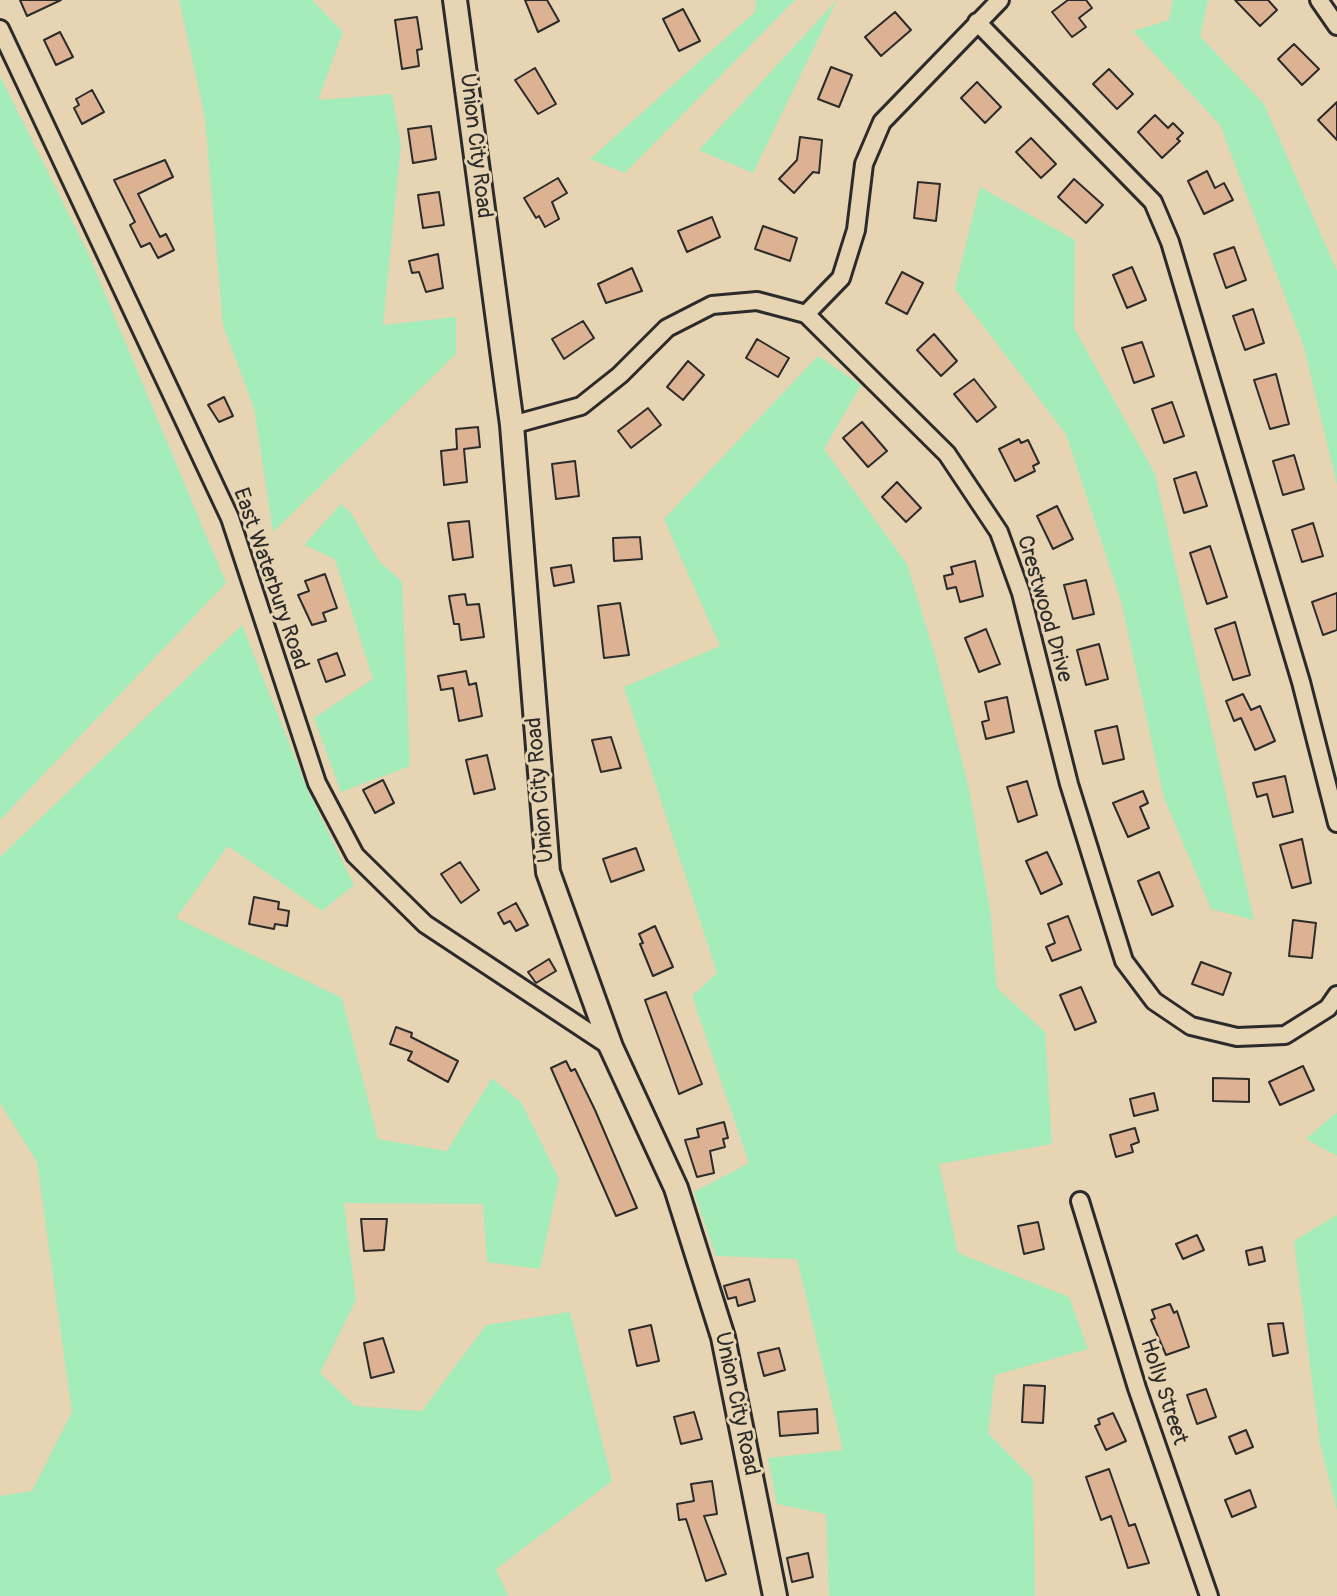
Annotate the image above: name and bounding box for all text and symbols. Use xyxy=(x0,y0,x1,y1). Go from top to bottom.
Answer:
street label: Union City Road xyxy=(453,72,497,220)
street label: East Waterbury Road xyxy=(227,485,313,673)
street label: Crestwood Drive xyxy=(1010,533,1078,685)
street label: Union City Road xyxy=(521,716,561,864)
street label: Union City Road xyxy=(708,1330,764,1478)
street label: Holly Street xyxy=(1133,1336,1193,1448)

